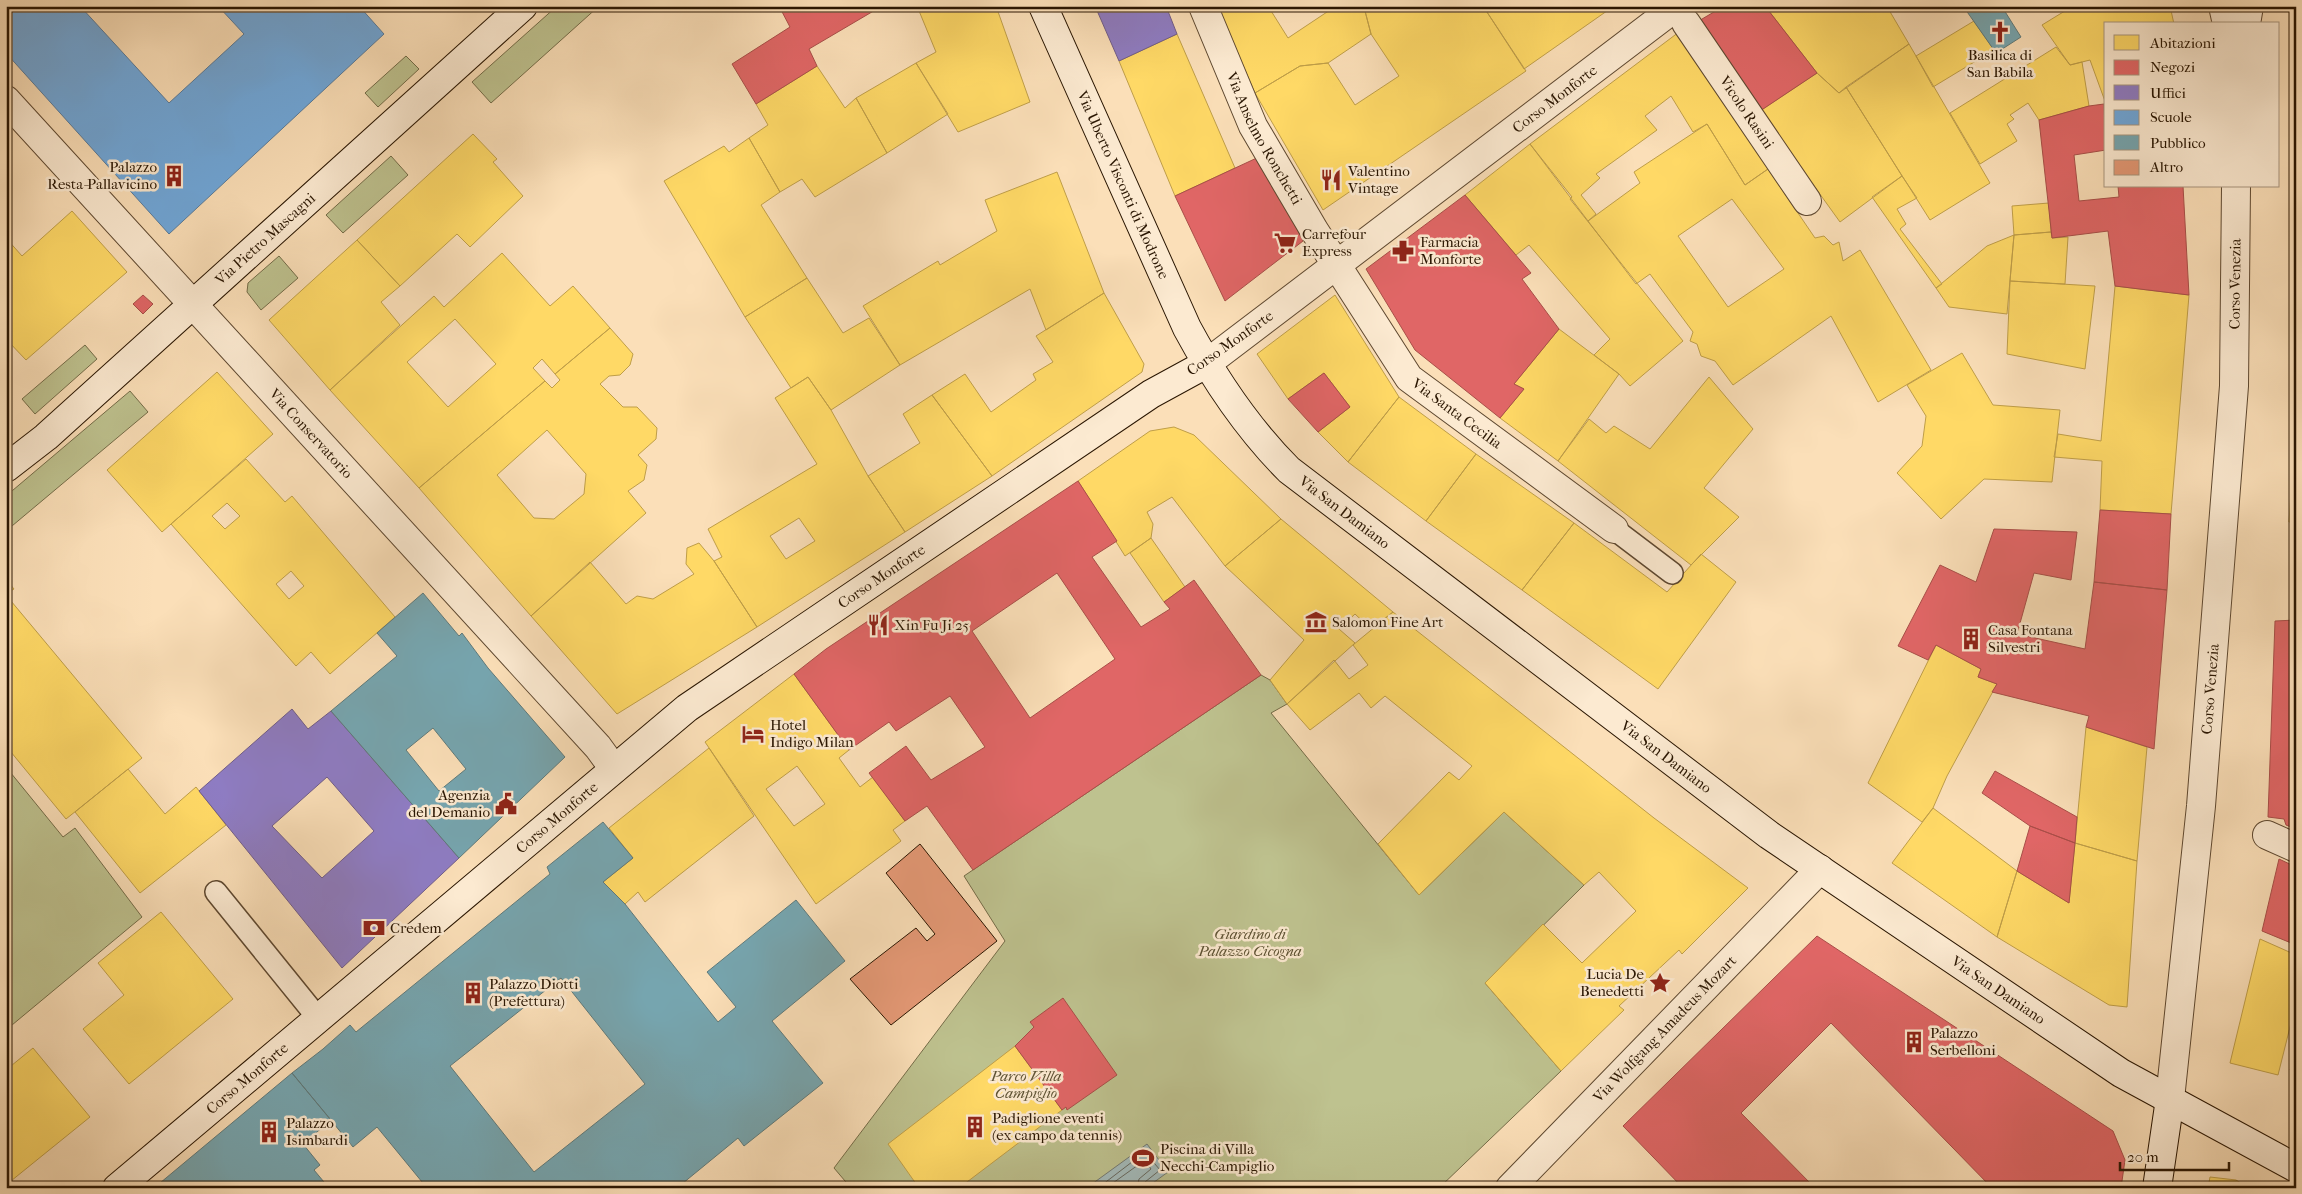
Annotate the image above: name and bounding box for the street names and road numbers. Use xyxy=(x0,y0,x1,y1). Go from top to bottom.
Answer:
street label: Corso Monforte xyxy=(1509,61,1601,137)
street label: Via Anselmo Ronchetti xyxy=(1222,68,1306,208)
street label: Vicolo Rasini xyxy=(1715,72,1778,153)
street label: Via Uberto Visconti di Modrone xyxy=(1073,87,1173,282)
street label: Via Pietro Mascagni xyxy=(211,189,319,289)
street label: Corso Venezia xyxy=(2226,237,2244,329)
street label: Corso Monforte xyxy=(1183,306,1277,379)
street label: Via Santa Cecilia xyxy=(1408,374,1506,453)
street label: Via Conservatorio xyxy=(265,384,357,482)
street label: Via San Damiano xyxy=(1295,471,1394,553)
street label: Corso Monforte xyxy=(834,540,929,612)
street label: Corso Venezia xyxy=(2198,642,2223,735)
street label: Via San Damiano xyxy=(1616,716,1715,797)
street label: Corso Monforte xyxy=(512,778,602,857)
street label: Via Wolfgang Amadeus Mozart xyxy=(1589,951,1741,1107)
street label: Via San Damiano xyxy=(1947,951,2049,1028)
street label: Corso Monforte xyxy=(202,1039,292,1118)

